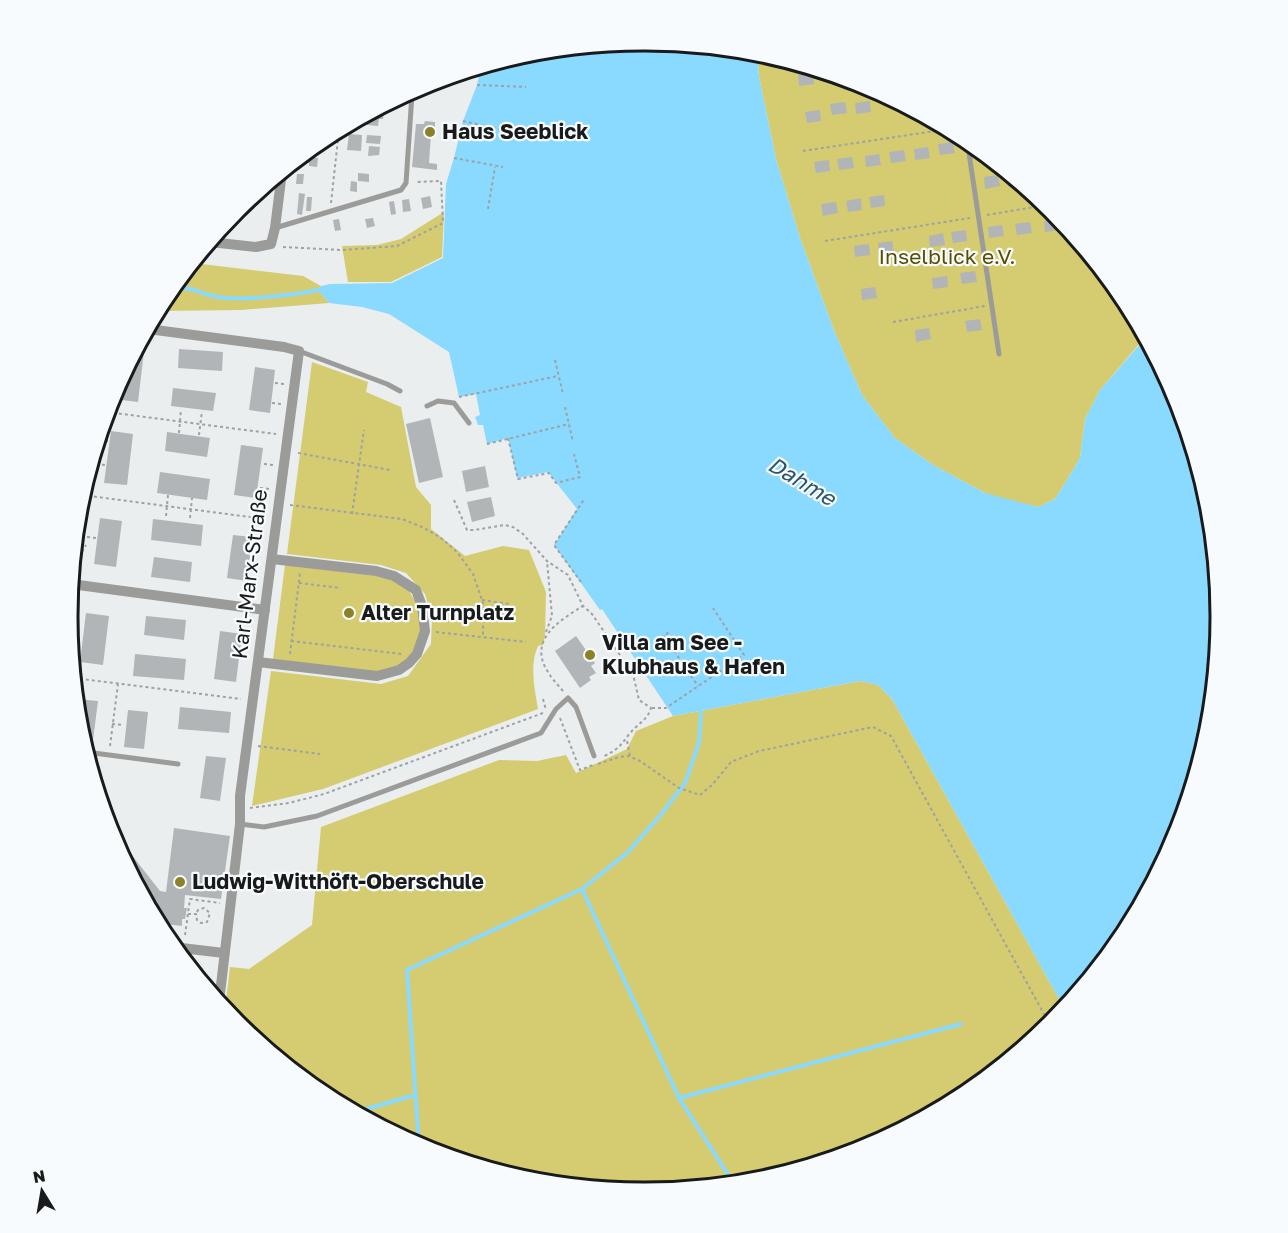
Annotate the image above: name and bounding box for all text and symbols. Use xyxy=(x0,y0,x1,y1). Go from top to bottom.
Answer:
place label: Haus Seeblick xyxy=(442,118,588,144)
marker: Haus Seeblick xyxy=(423,125,437,139)
park label: Inselblick e.V. xyxy=(879,243,1015,269)
water label: Dahme xyxy=(764,450,843,512)
street label: Karl-Marx-Straße xyxy=(226,488,272,660)
place label: Alter Turnplatz xyxy=(361,599,515,625)
marker: Alter Turnplatz xyxy=(342,606,356,620)
place label: Villa am See - Klubhaus & Hafen xyxy=(602,629,785,679)
marker: Villa am See - Klubhaus & Hafen xyxy=(583,648,597,662)
place label: Ludwig-Witthöft-Oberschule xyxy=(192,868,484,894)
marker: Ludwig-Witthöft-Oberschule xyxy=(173,875,187,889)
north arrow xyxy=(12,1161,72,1221)
text: N xyxy=(31,1165,47,1187)

